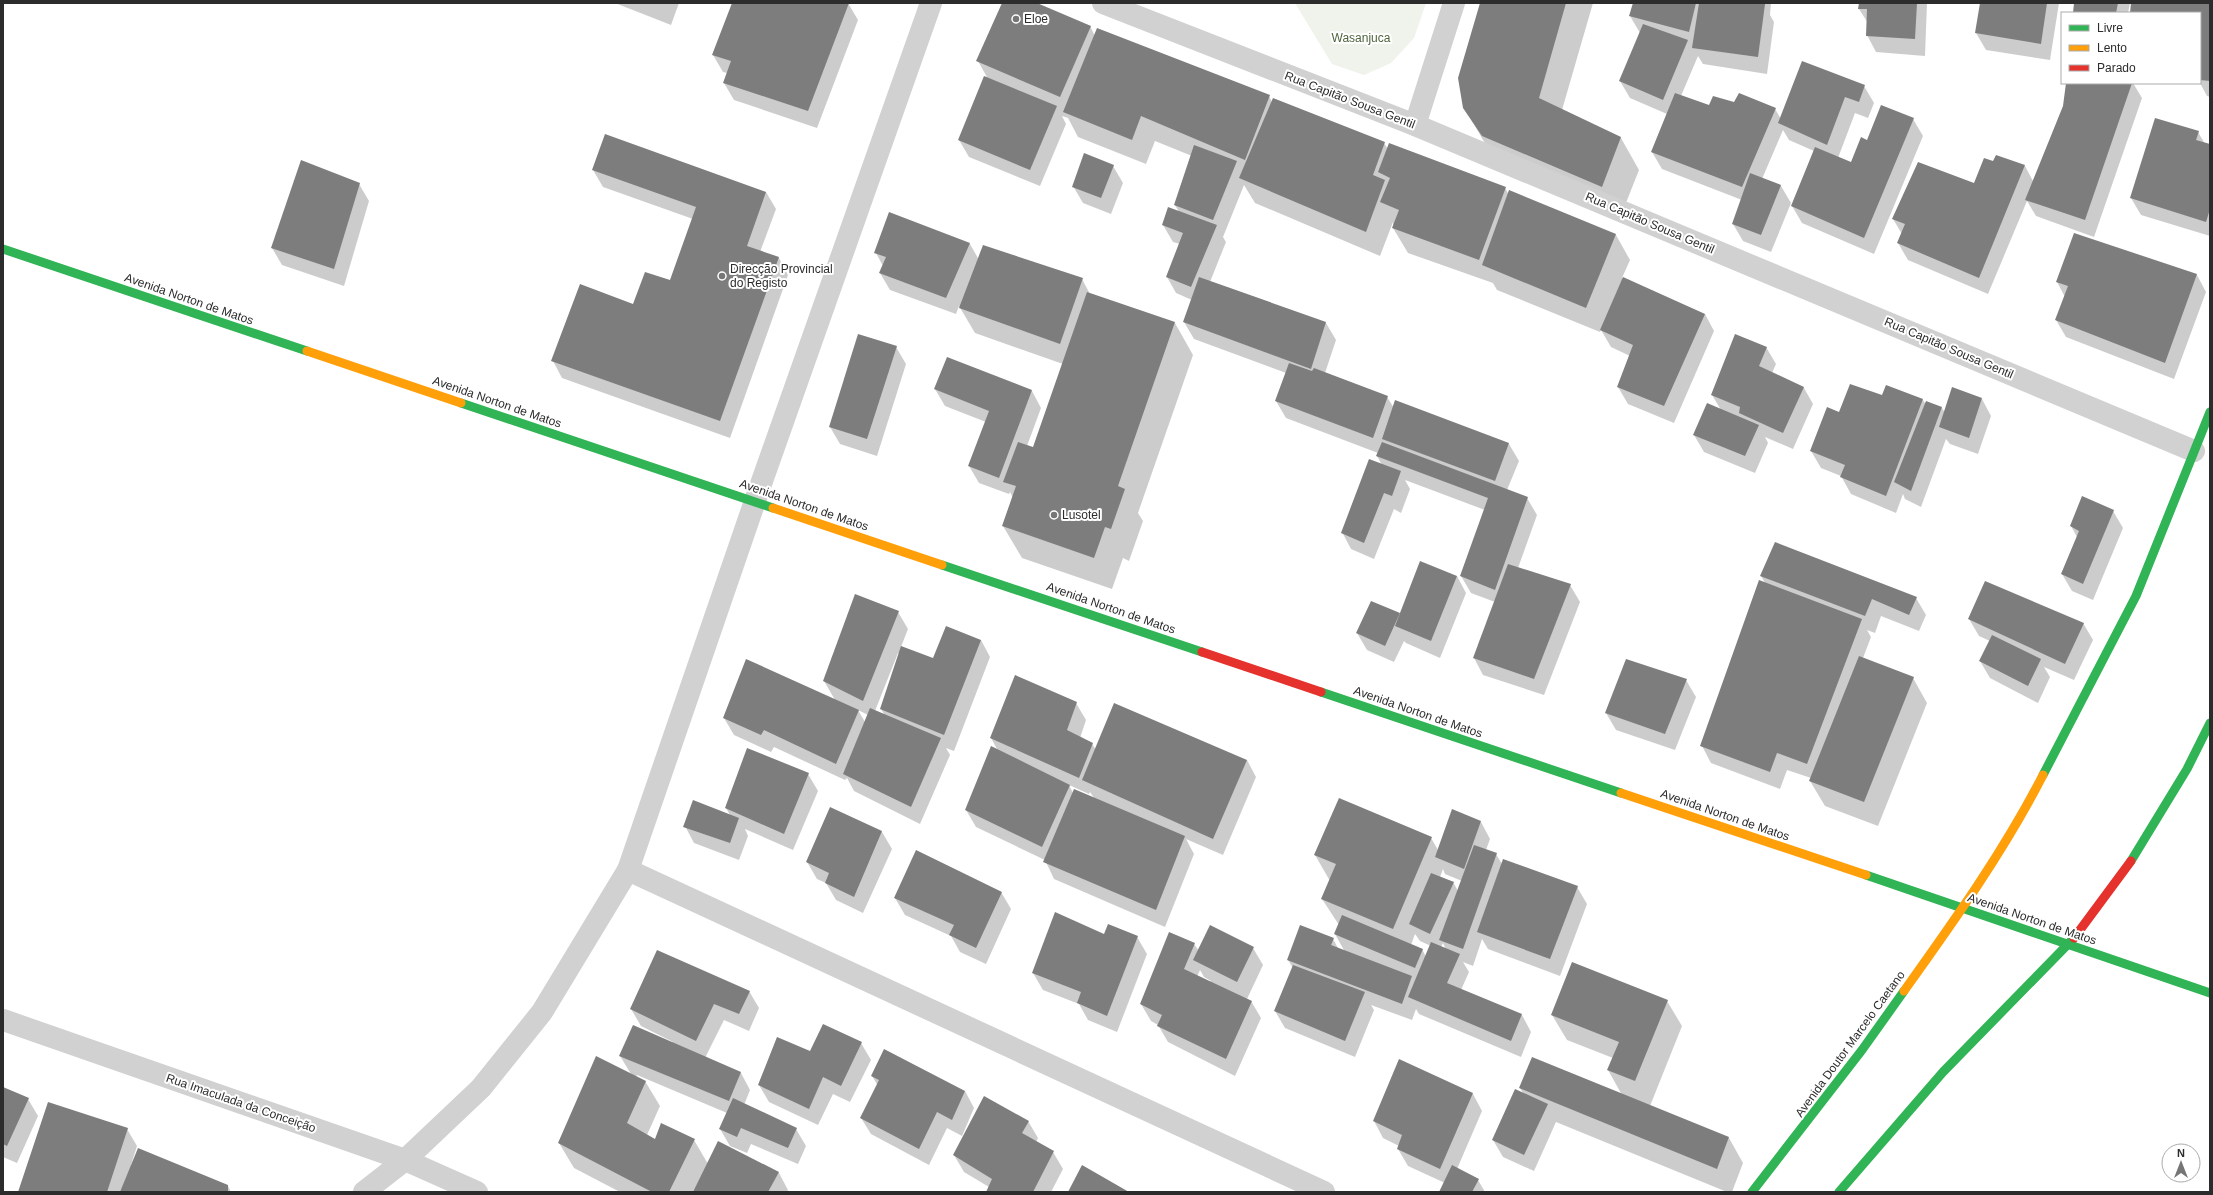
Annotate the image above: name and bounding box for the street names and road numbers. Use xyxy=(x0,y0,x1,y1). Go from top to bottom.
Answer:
street label: Rua Capitão Sousa Gentil xyxy=(1283,69,1417,131)
street label: Rua Capitão Sousa Gentil xyxy=(1583,189,1717,257)
street label: Avenida Norton de Matos xyxy=(123,270,255,328)
street label: Rua Capitão Sousa Gentil xyxy=(1882,314,2016,382)
street label: Avenida Norton de Matos xyxy=(431,373,563,431)
street label: Avenida Norton de Matos xyxy=(738,476,870,534)
street label: Avenida Norton de Matos xyxy=(1045,579,1177,637)
street label: Avenida Norton de Matos xyxy=(1352,683,1484,741)
street label: Avenida Norton de Matos xyxy=(1659,786,1791,844)
street label: Avenida Norton de Matos xyxy=(1966,890,2098,948)
street label: Avenida Doutor Marcelo Caetano xyxy=(1792,968,1908,1120)
street label: Rua Imaculada da Conceição xyxy=(164,1071,318,1135)

